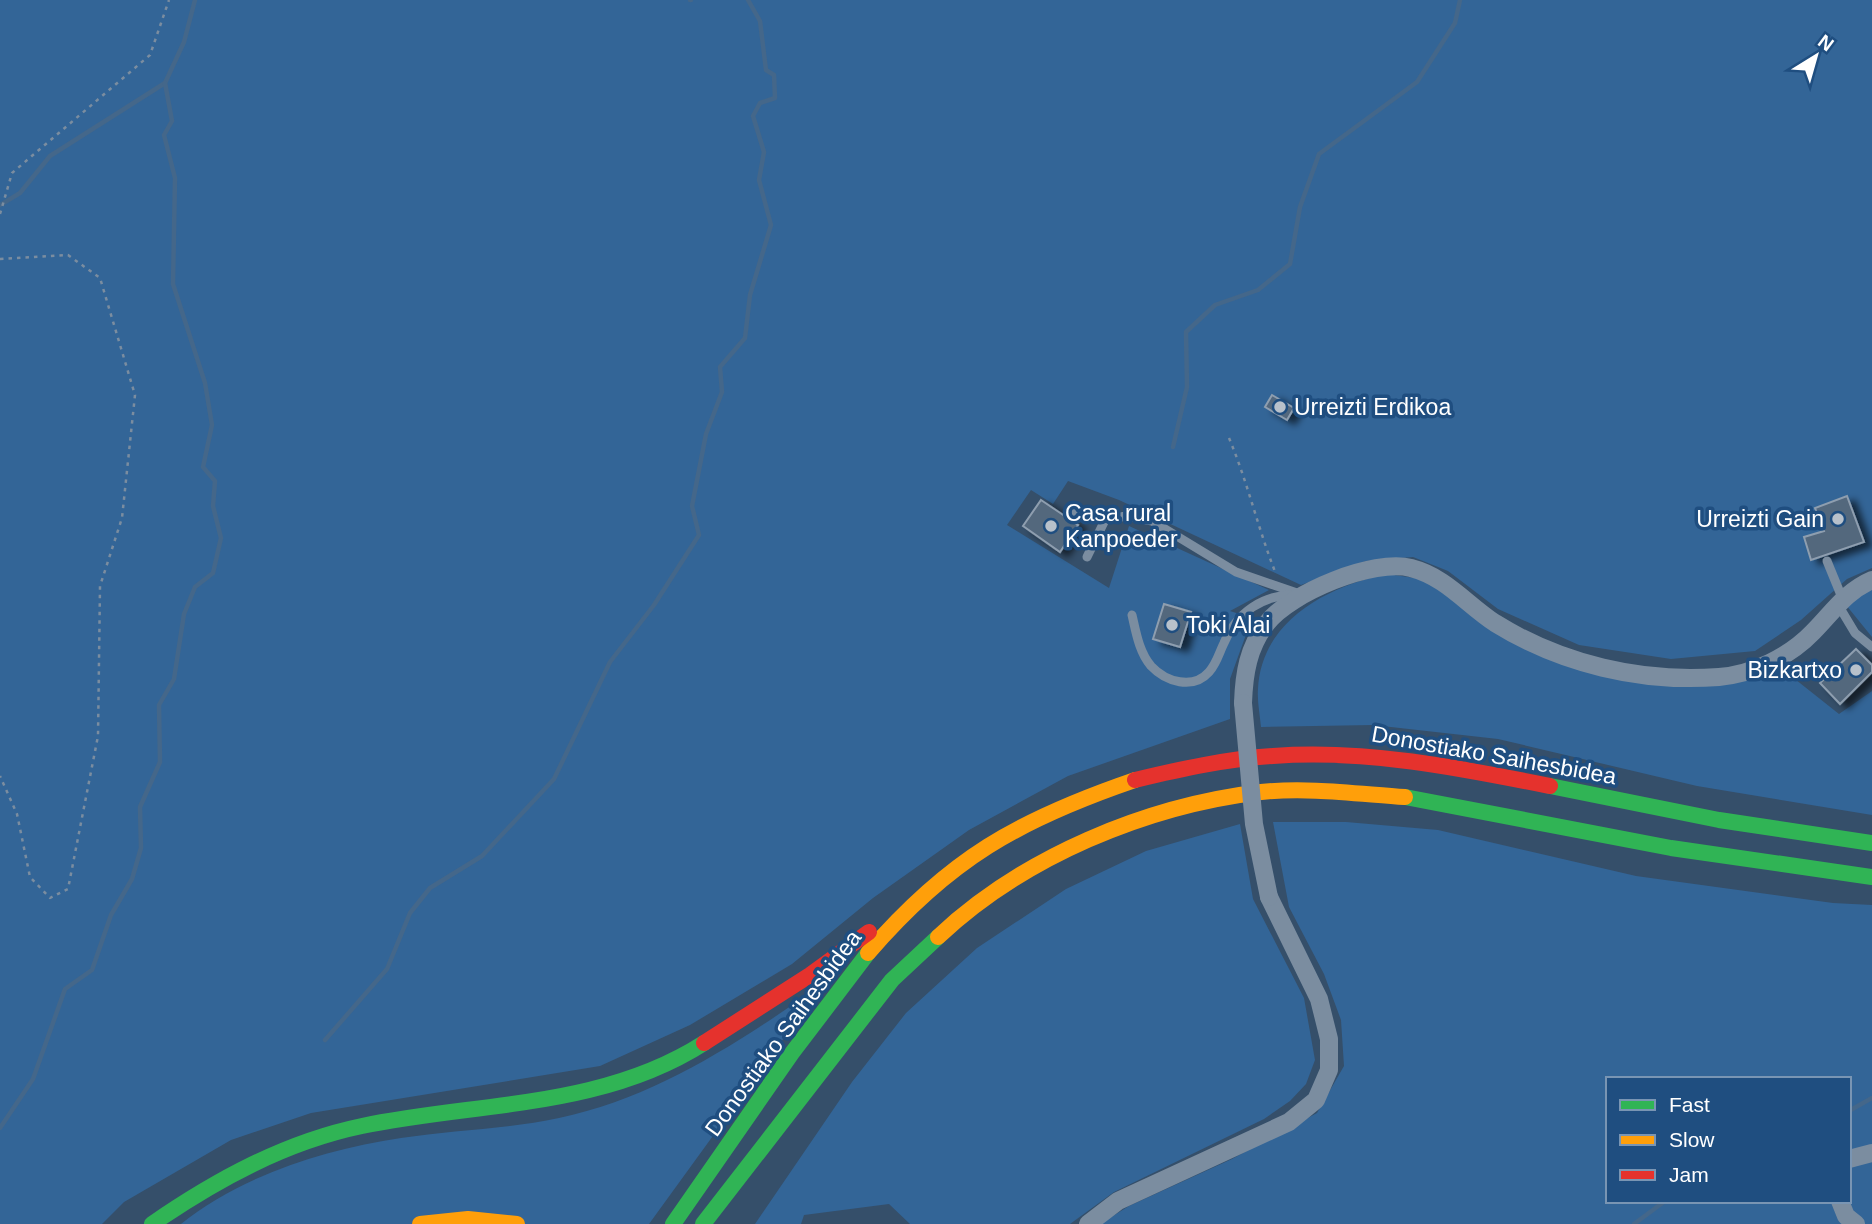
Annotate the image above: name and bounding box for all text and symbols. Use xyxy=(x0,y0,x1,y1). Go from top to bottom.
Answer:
north arrow xyxy=(1781,21,1851,91)
text: N xyxy=(1814,30,1838,55)
place label: Urreizti Erdikoa xyxy=(1294,394,1451,420)
marker: Urreizti Erdikoa xyxy=(1272,399,1288,415)
place label: Casa rural Kanpoeder xyxy=(1065,500,1178,552)
place label: Urreizti Gain xyxy=(1696,506,1824,532)
marker: Urreizti Gain xyxy=(1830,511,1846,527)
marker: Casa rural Kanpoeder xyxy=(1043,518,1059,534)
place label: Toki Alai xyxy=(1186,612,1270,638)
marker: Toki Alai xyxy=(1164,617,1180,633)
place label: Bizkartxo xyxy=(1747,657,1842,683)
marker: Bizkartxo xyxy=(1848,662,1864,678)
street label: Donostiako Saihesbidea xyxy=(1370,721,1619,789)
street label: Donostiako Saihesbidea xyxy=(700,925,867,1141)
legend xyxy=(1606,1077,1851,1203)
text: Fast xyxy=(1669,1093,1710,1116)
text: Slow xyxy=(1669,1128,1715,1151)
text: Jam xyxy=(1669,1163,1709,1186)

